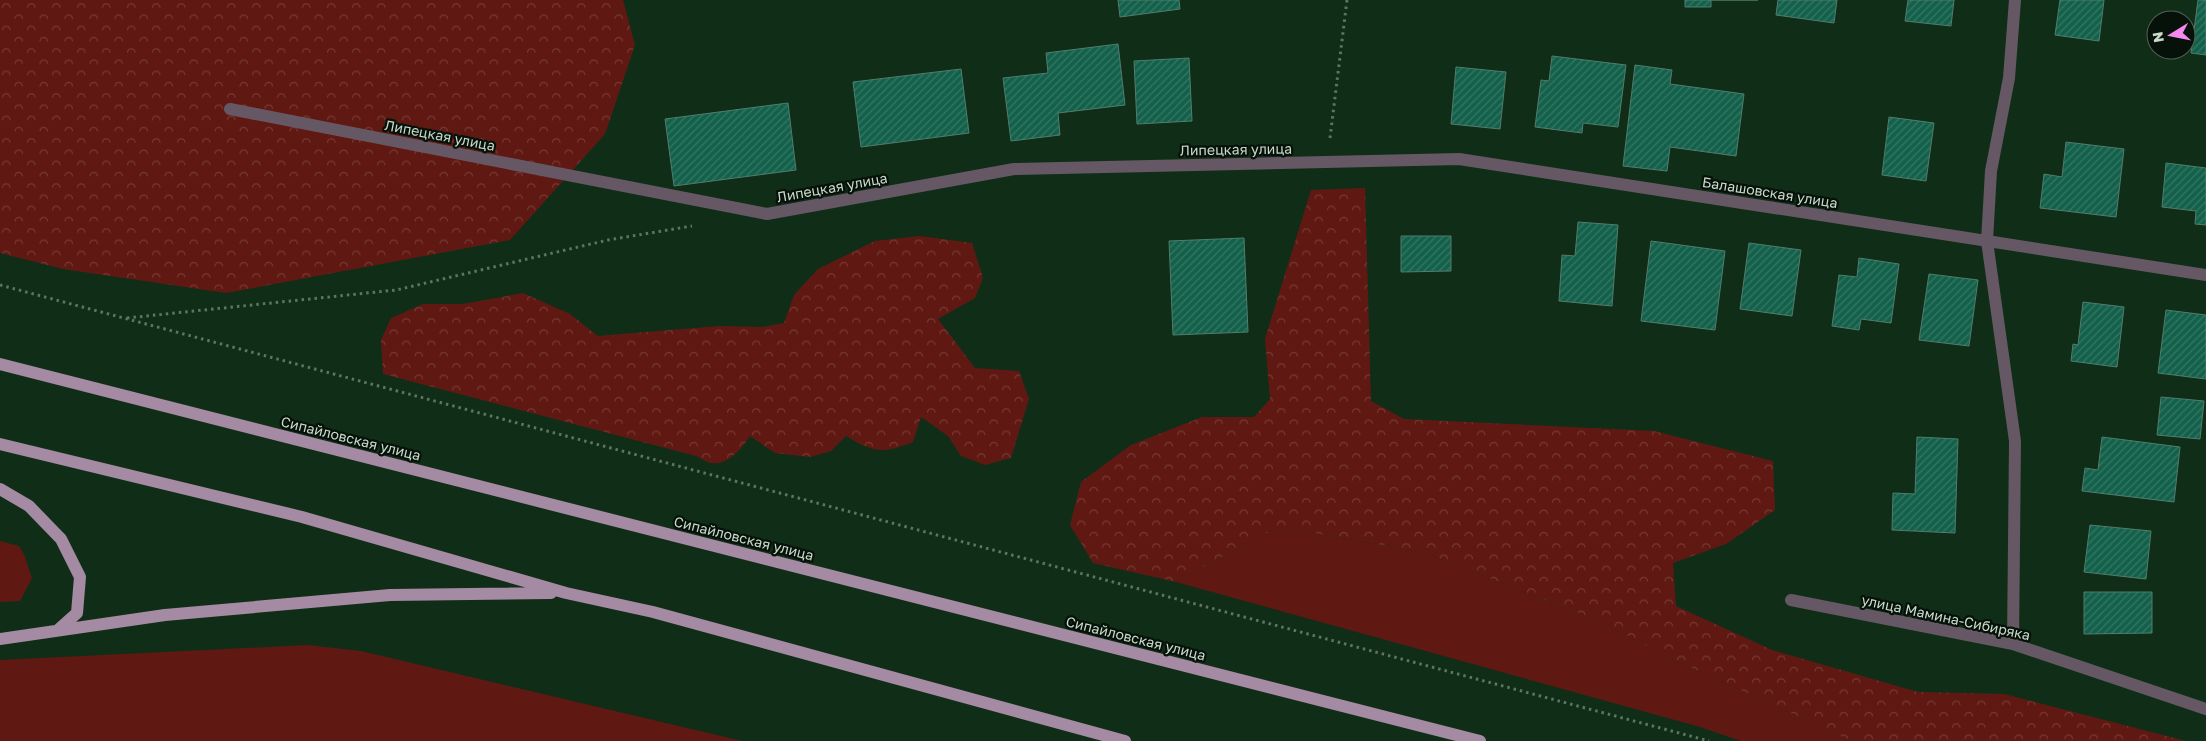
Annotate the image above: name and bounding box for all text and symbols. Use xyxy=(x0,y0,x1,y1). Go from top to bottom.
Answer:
north arrow xyxy=(2146,10,2196,60)
text: N xyxy=(2148,31,2167,44)
street label: Липецкая улица xyxy=(383,116,497,154)
street label: Липецкая улица xyxy=(1180,140,1292,158)
street label: Липецкая улица xyxy=(775,169,889,205)
street label: Балашовская улица xyxy=(1701,173,1839,211)
street label: Сипайловская улица xyxy=(279,412,423,464)
street label: Сипайловская улица xyxy=(672,512,816,564)
street label: улица Мамина-Сибиряка xyxy=(1860,591,2032,643)
street label: Сипайловская улица xyxy=(1064,612,1208,664)

